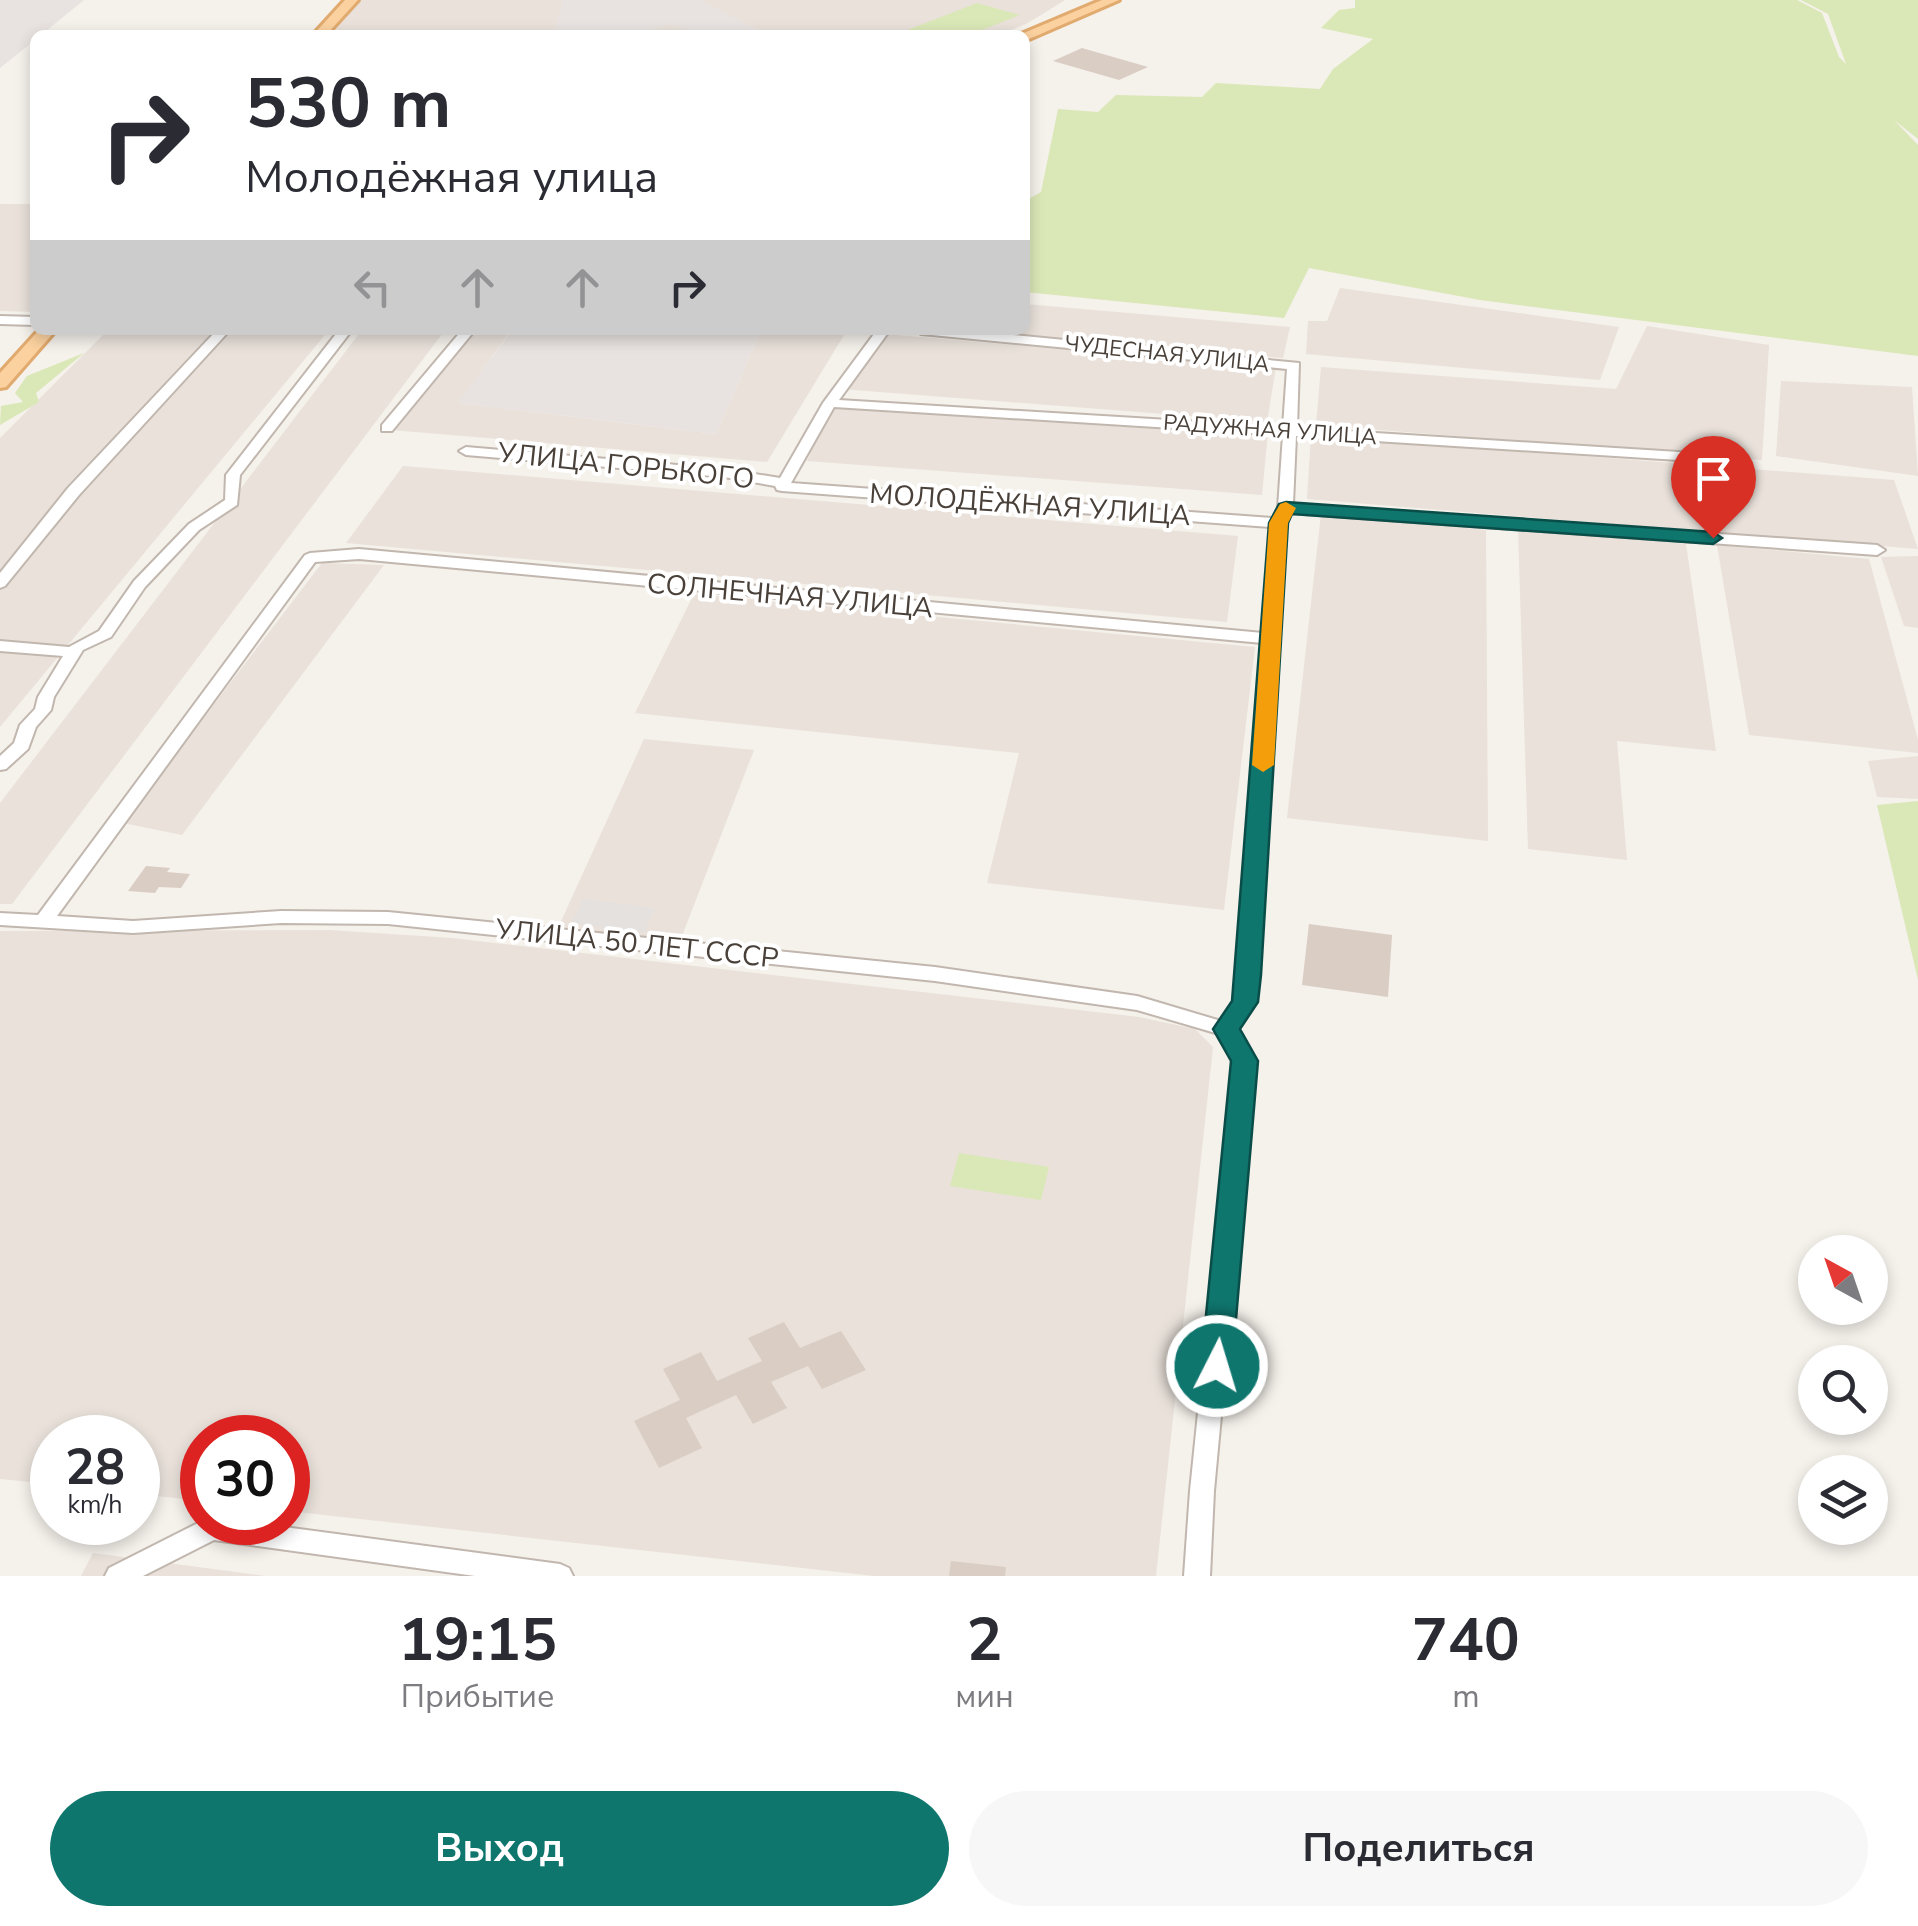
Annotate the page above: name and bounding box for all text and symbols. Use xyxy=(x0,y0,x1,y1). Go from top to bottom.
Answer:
text: 530 m xyxy=(245,56,451,152)
icon: right xyxy=(80,70,210,200)
text: Молодёжная улица xyxy=(245,147,658,208)
icon: left xyxy=(345,260,400,315)
icon: ahead xyxy=(450,260,505,315)
icon: ahead xyxy=(555,260,610,315)
icon: right xyxy=(660,260,715,315)
street label: ЧУДЕСНАЯ УЛИЦА xyxy=(1063,328,1271,380)
street label: РАДУЖНАЯ УЛИЦА xyxy=(1162,408,1378,452)
street label: УЛИЦА ГОРЬКОГО xyxy=(495,434,756,498)
pin xyxy=(1671,436,1756,539)
icon: arrive xyxy=(1686,451,1741,506)
street label: МОЛОДЁЖНАЯ УЛИЦА xyxy=(868,475,1192,535)
street label: СОЛНЕЧНАЯ УЛИЦА xyxy=(645,565,935,627)
street label: УЛИЦА 50 ЛЕТ СССР xyxy=(493,910,780,978)
north arrow xyxy=(1798,1235,1888,1325)
map controls xyxy=(1798,1235,1888,1545)
position arrow xyxy=(1165,1314,1269,1418)
button: search xyxy=(1798,1345,1888,1435)
speed limit sign: 30 xyxy=(180,1415,310,1545)
text: 28 xyxy=(65,1433,125,1502)
button: layers xyxy=(1798,1455,1888,1545)
text: km/h xyxy=(67,1488,123,1522)
text: 19:15 xyxy=(398,1599,557,1681)
text: 2 xyxy=(966,1599,1002,1681)
text: 740 xyxy=(1412,1599,1520,1681)
text: Прибытие xyxy=(401,1675,554,1718)
text: мин xyxy=(955,1675,1014,1718)
text: m xyxy=(1452,1675,1480,1718)
button: Выход xyxy=(50,1791,949,1906)
button: Поделиться xyxy=(969,1791,1868,1906)

